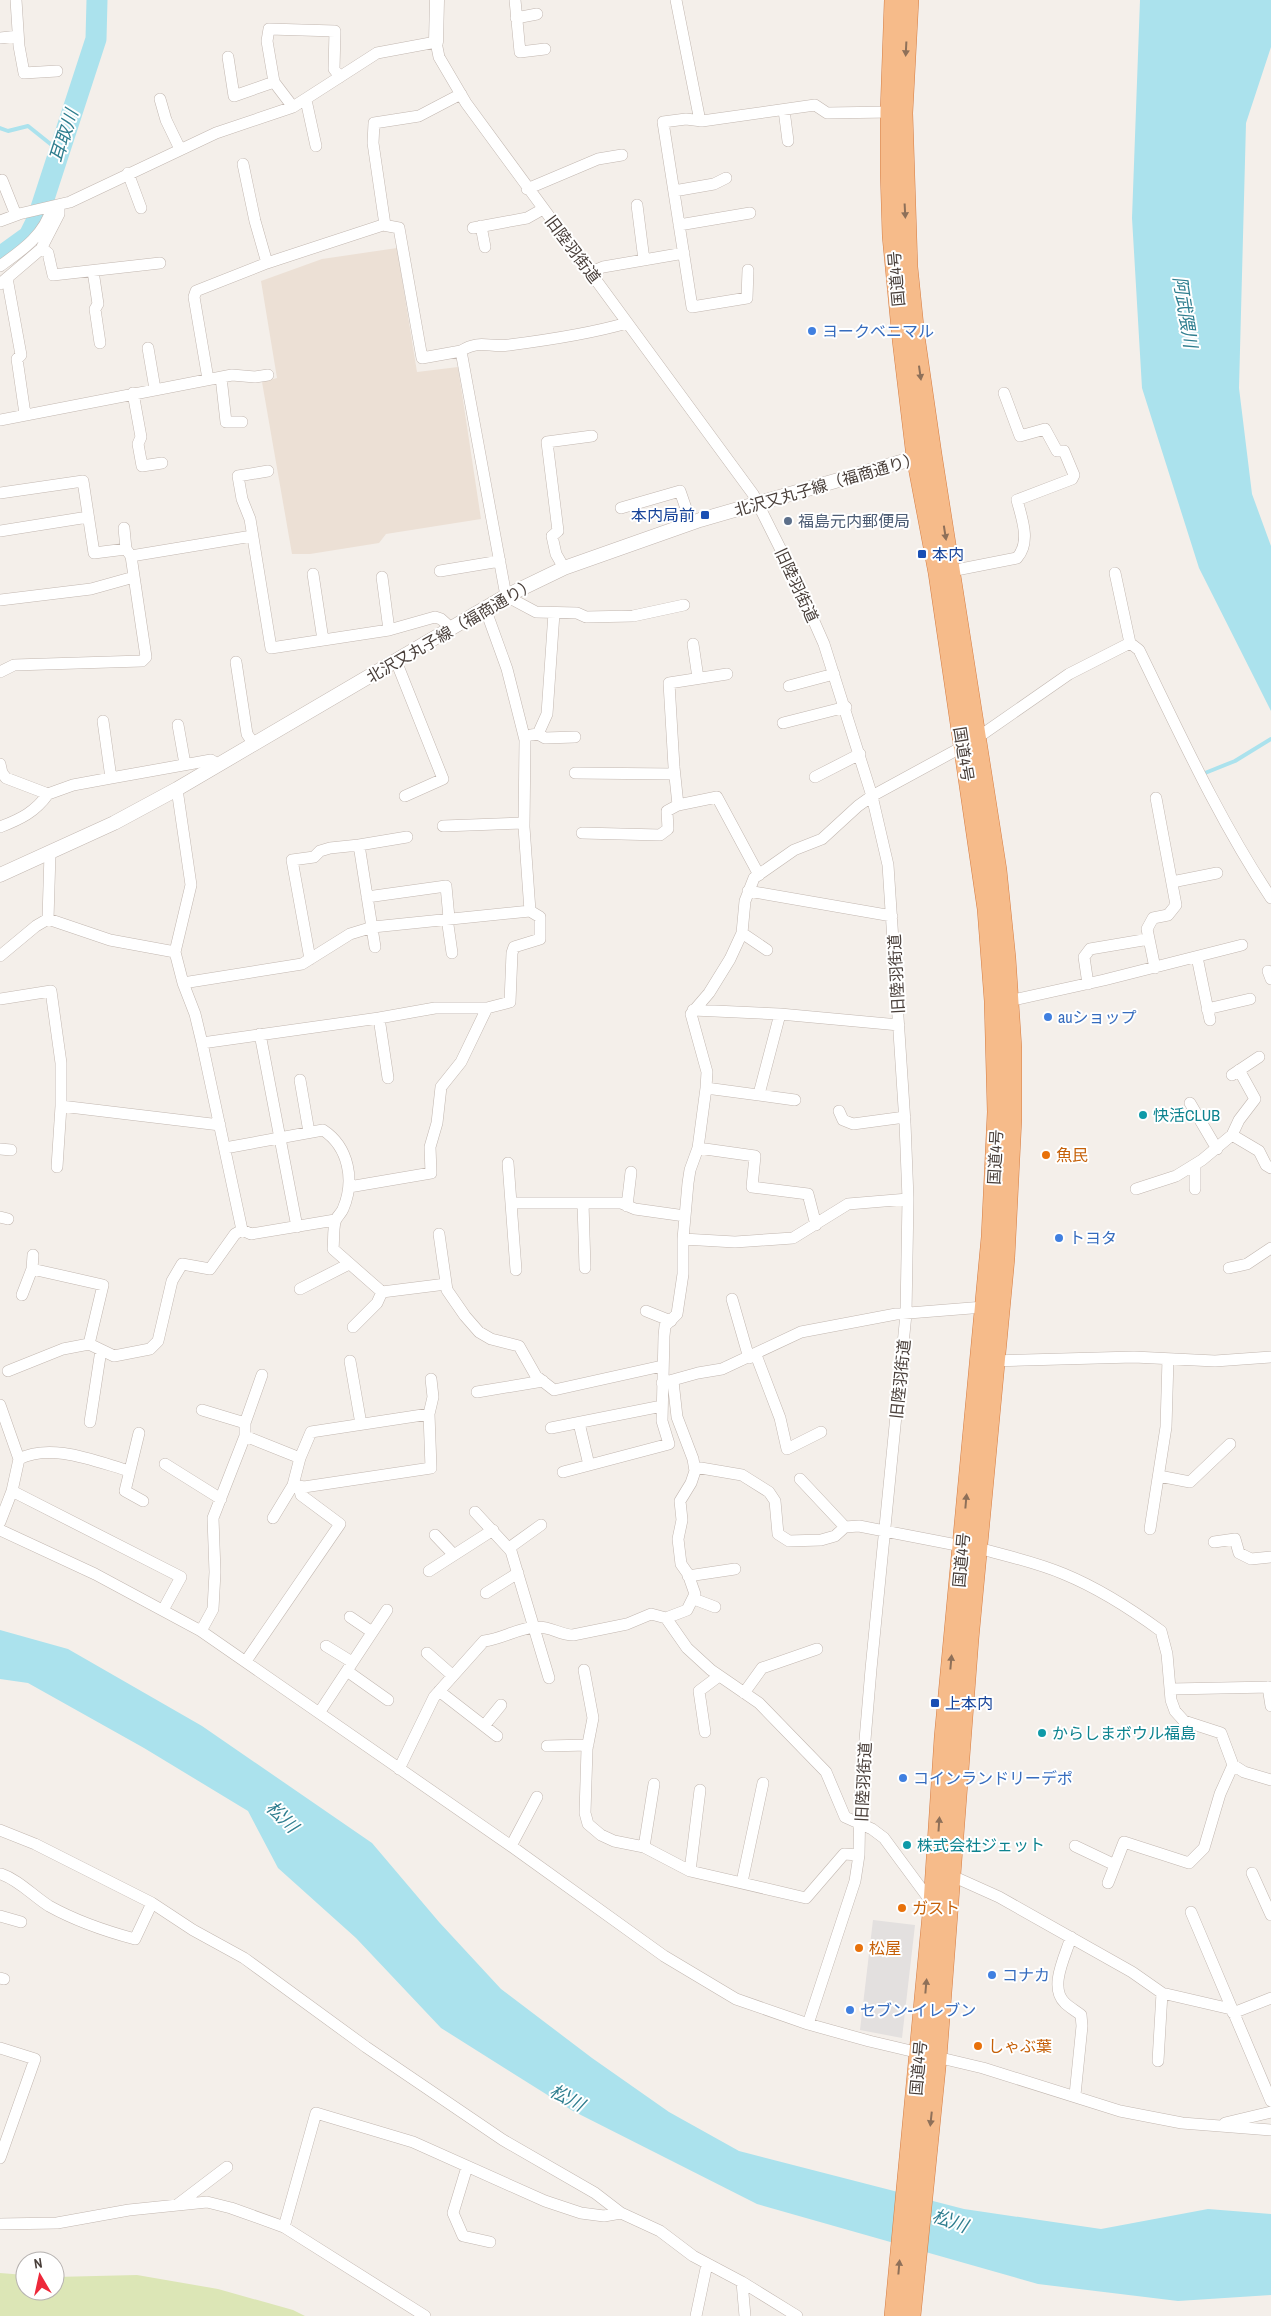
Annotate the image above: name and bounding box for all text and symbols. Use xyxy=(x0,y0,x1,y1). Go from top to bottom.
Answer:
one-way arrow xyxy=(902,41,910,57)
water label: 耳取川 xyxy=(43,104,84,165)
one-way arrow xyxy=(902,203,910,219)
street label: 旧陸羽街道 xyxy=(540,210,606,288)
street label: 国道4号 xyxy=(883,250,909,308)
water label: 阿武隈川 xyxy=(1168,274,1204,351)
place label: ヨークベニマル xyxy=(822,320,934,342)
marker: ヨークベニマル xyxy=(806,325,818,337)
one-way arrow xyxy=(917,365,925,381)
street label: 北沢又丸子線（福商通り） xyxy=(732,447,922,521)
place label: 本内局前 xyxy=(631,504,695,526)
marker: 本内局前 xyxy=(699,509,711,521)
place label: 福島元内郵便局 xyxy=(798,510,910,532)
marker: 福島元内郵便局 xyxy=(782,515,794,527)
one-way arrow xyxy=(941,526,949,542)
place label: 本内 xyxy=(932,543,964,565)
street label: 旧陸羽街道 xyxy=(770,544,824,626)
marker: 本内 xyxy=(916,548,928,560)
street label: 北沢又丸子線（福商通り） xyxy=(362,572,540,688)
street label: 国道4号 xyxy=(949,725,979,783)
street label: 旧陸羽街道 xyxy=(883,933,909,1015)
place label: auショップ xyxy=(1058,1006,1137,1028)
marker: auショップ xyxy=(1042,1011,1054,1023)
place label: 快活CLUB xyxy=(1153,1104,1220,1126)
marker: 快活CLUB xyxy=(1137,1109,1149,1121)
street label: 国道4号 xyxy=(983,1129,1007,1185)
place label: 魚民 xyxy=(1056,1144,1088,1166)
marker: 魚民 xyxy=(1040,1149,1052,1161)
place label: トヨタ xyxy=(1069,1227,1117,1249)
marker: トヨタ xyxy=(1053,1232,1065,1244)
street label: 旧陸羽街道 xyxy=(885,1338,915,1420)
one-way arrow xyxy=(962,1492,970,1508)
street label: 国道4号 xyxy=(948,1531,974,1589)
one-way arrow xyxy=(947,1654,955,1670)
place label: 上本内 xyxy=(945,1692,993,1714)
marker: 上本内 xyxy=(929,1697,941,1709)
place label: からしまボウル福島 xyxy=(1052,1722,1196,1744)
marker: からしまボウル福島 xyxy=(1036,1727,1048,1739)
street label: 旧陸羽街道 xyxy=(850,1741,876,1823)
place label: コインランドリーデポ xyxy=(913,1767,1073,1789)
marker: コインランドリーデポ xyxy=(897,1772,909,1784)
water label: 松川 xyxy=(261,1795,305,1840)
one-way arrow xyxy=(935,1816,943,1832)
place label: 株式会社ジェット xyxy=(917,1834,1045,1856)
marker: 株式会社ジェット xyxy=(901,1839,913,1851)
place label: ガスト xyxy=(912,1897,960,1919)
marker: ガスト xyxy=(896,1902,908,1914)
place label: 松屋 xyxy=(869,1937,901,1959)
marker: 松屋 xyxy=(853,1942,865,1954)
place label: コナカ xyxy=(1002,1964,1050,1986)
marker: コナカ xyxy=(986,1969,998,1981)
one-way arrow xyxy=(922,1978,930,1994)
place label: セブン-イレブン xyxy=(860,1999,976,2021)
marker: セブン-イレブン xyxy=(844,2004,856,2016)
place label: しゃぶ葉 xyxy=(988,2035,1052,2057)
street label: 国道4号 xyxy=(905,2039,931,2097)
marker: しゃぶ葉 xyxy=(972,2040,984,2052)
water label: 松川 xyxy=(545,2078,591,2118)
one-way arrow xyxy=(927,2111,935,2127)
water label: 松川 xyxy=(929,2203,973,2239)
north arrow xyxy=(15,2251,65,2301)
text: N xyxy=(32,2254,43,2273)
one-way arrow xyxy=(895,2259,903,2275)

